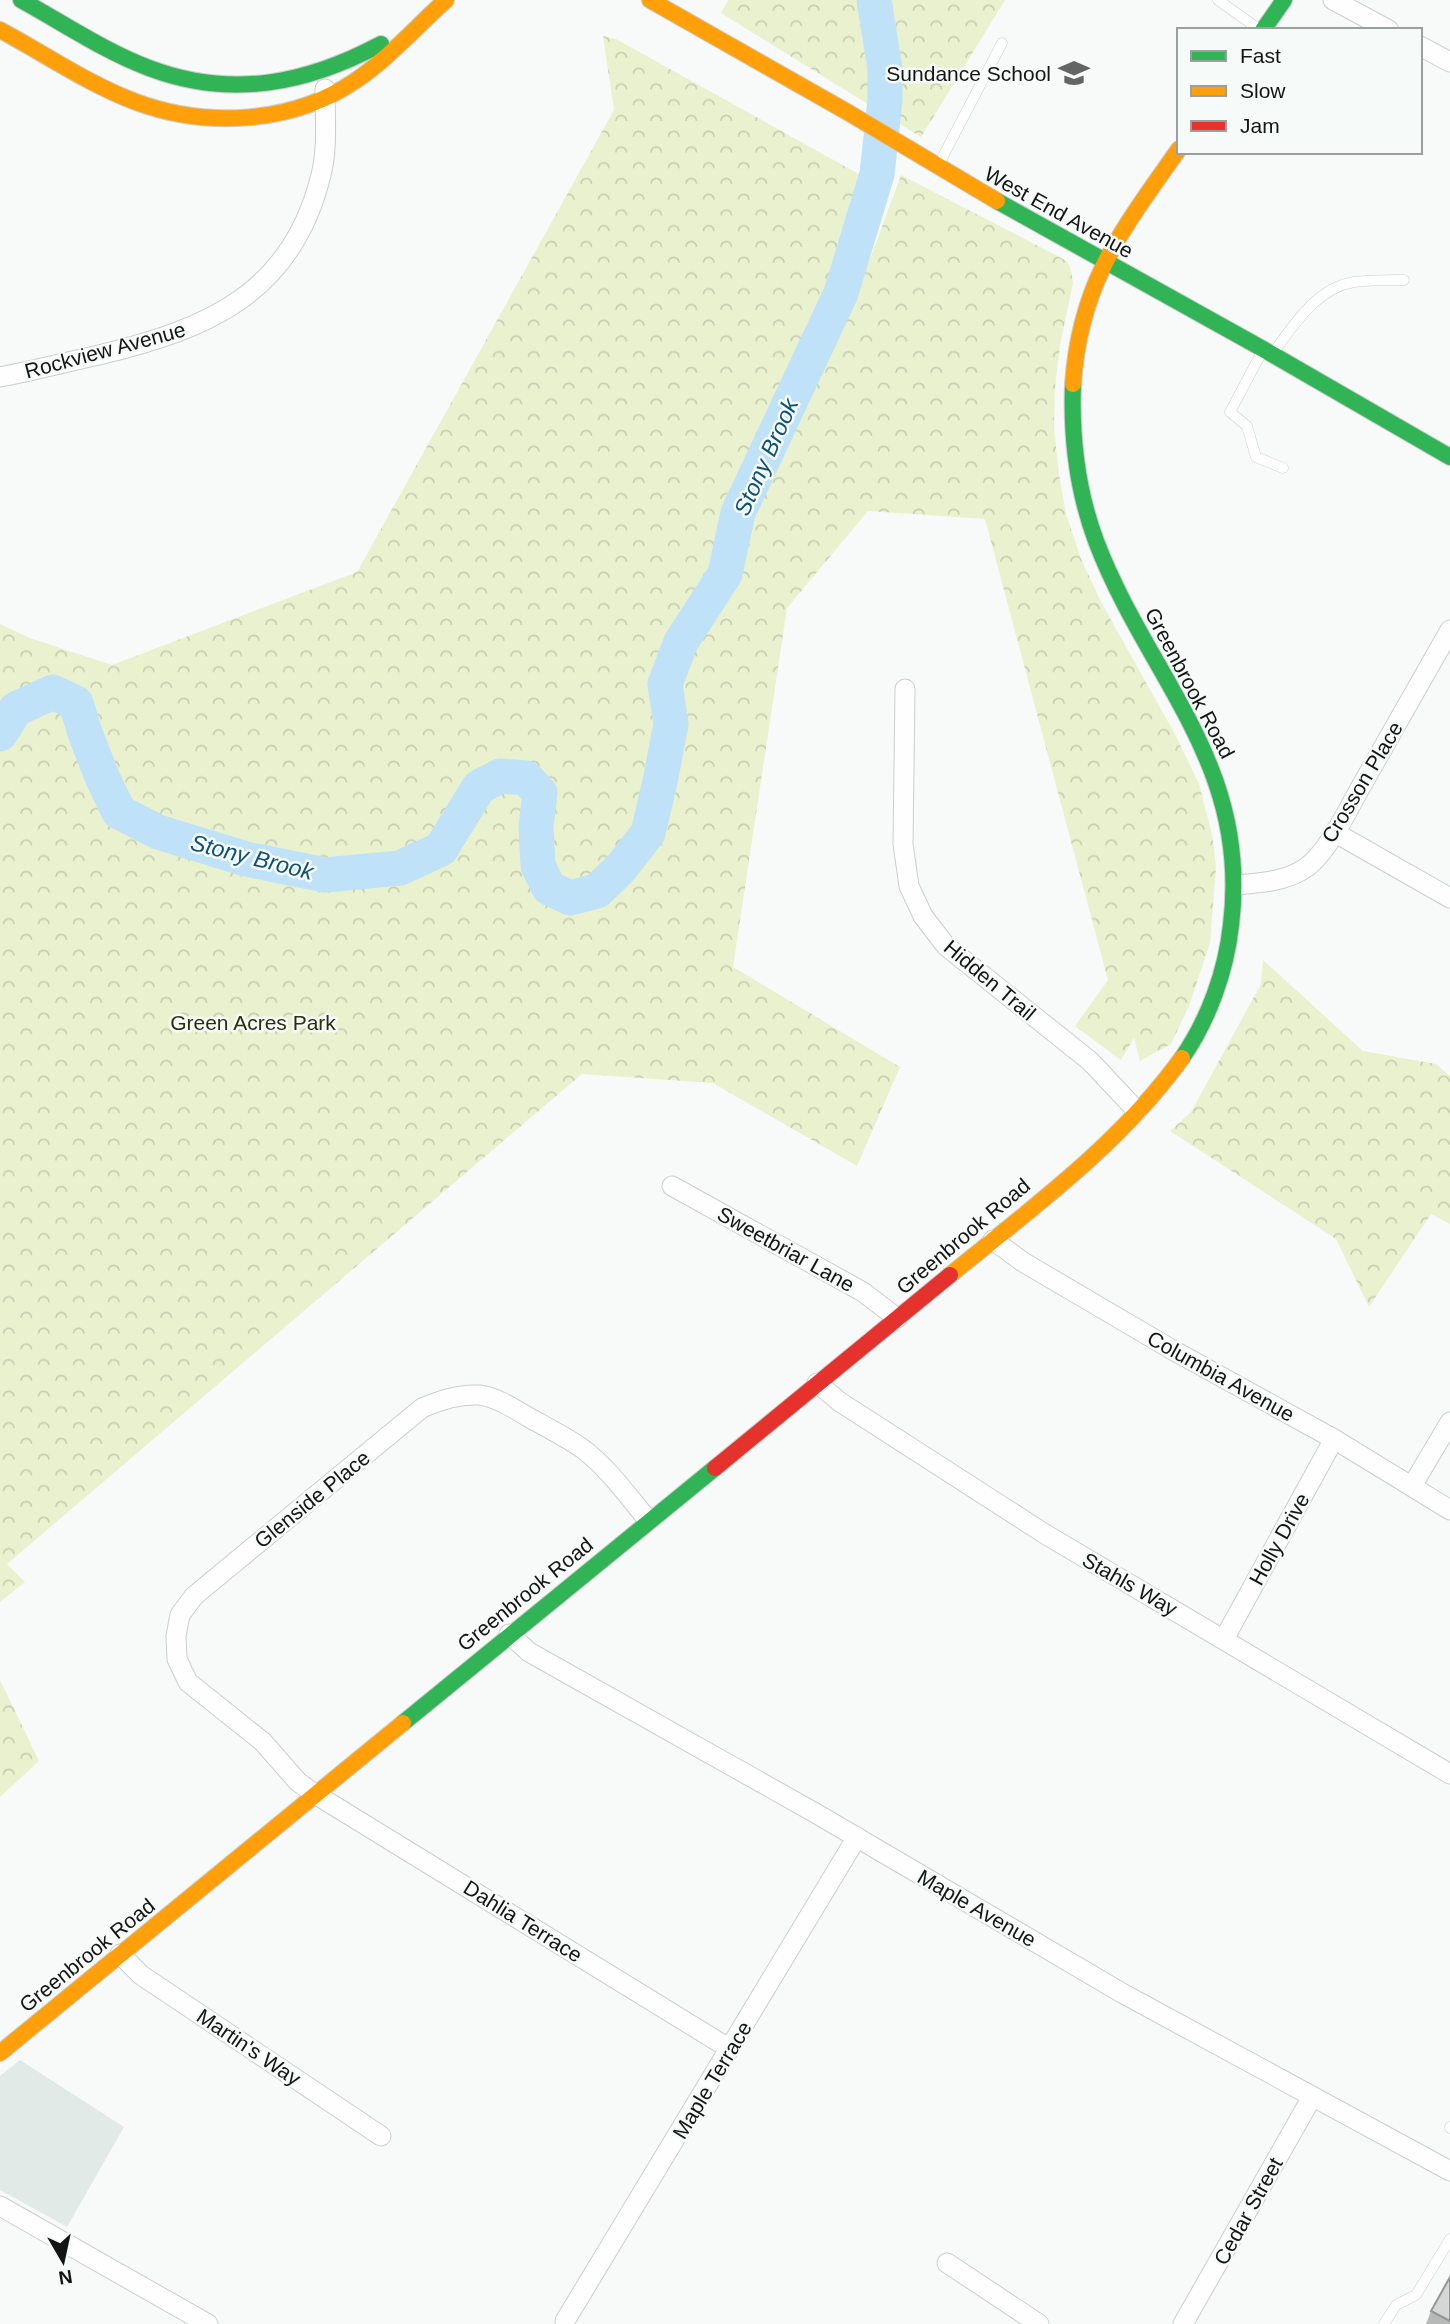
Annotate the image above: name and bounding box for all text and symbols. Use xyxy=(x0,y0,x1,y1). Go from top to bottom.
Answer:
legend xyxy=(1177,28,1422,154)
text: Fast xyxy=(1240,44,1281,67)
school or university icon: Sundance School xyxy=(1057,56,1091,90)
place label: Sundance School xyxy=(886,62,1051,85)
text: Slow xyxy=(1240,79,1286,102)
text: Jam xyxy=(1240,114,1280,137)
street label: West End Avenue xyxy=(981,162,1137,262)
street label: Rockview Avenue xyxy=(22,317,188,383)
water label: Stony Brook xyxy=(729,393,804,520)
street label: Greenbrook Road xyxy=(1141,604,1239,762)
street label: Crosson Place xyxy=(1317,718,1407,846)
water label: Stony Brook xyxy=(188,829,317,885)
street label: Hidden Trail xyxy=(940,935,1040,1025)
park label: Green Acres Park xyxy=(170,1011,336,1034)
street label: Greenbrook Road xyxy=(892,1174,1034,1298)
street label: Sweetbriar Lane xyxy=(714,1202,858,1296)
street label: Columbia Avenue xyxy=(1144,1326,1298,1426)
street label: Glenside Place xyxy=(250,1446,374,1552)
street label: Holly Drive xyxy=(1244,1489,1314,1589)
street label: Greenbrook Road xyxy=(453,1533,597,1655)
street label: Stahls Way xyxy=(1079,1548,1182,1621)
street label: Maple Avenue xyxy=(914,1865,1040,1951)
street label: Dahlia Terrace xyxy=(460,1875,586,1967)
street label: Greenbrook Road xyxy=(15,1894,159,2016)
street label: Martin's Way xyxy=(193,2004,306,2090)
street label: Maple Terrace xyxy=(668,2017,756,2143)
street label: Cedar Street xyxy=(1209,2153,1287,2269)
north arrow xyxy=(28,2226,98,2296)
text: N xyxy=(57,2266,74,2289)

